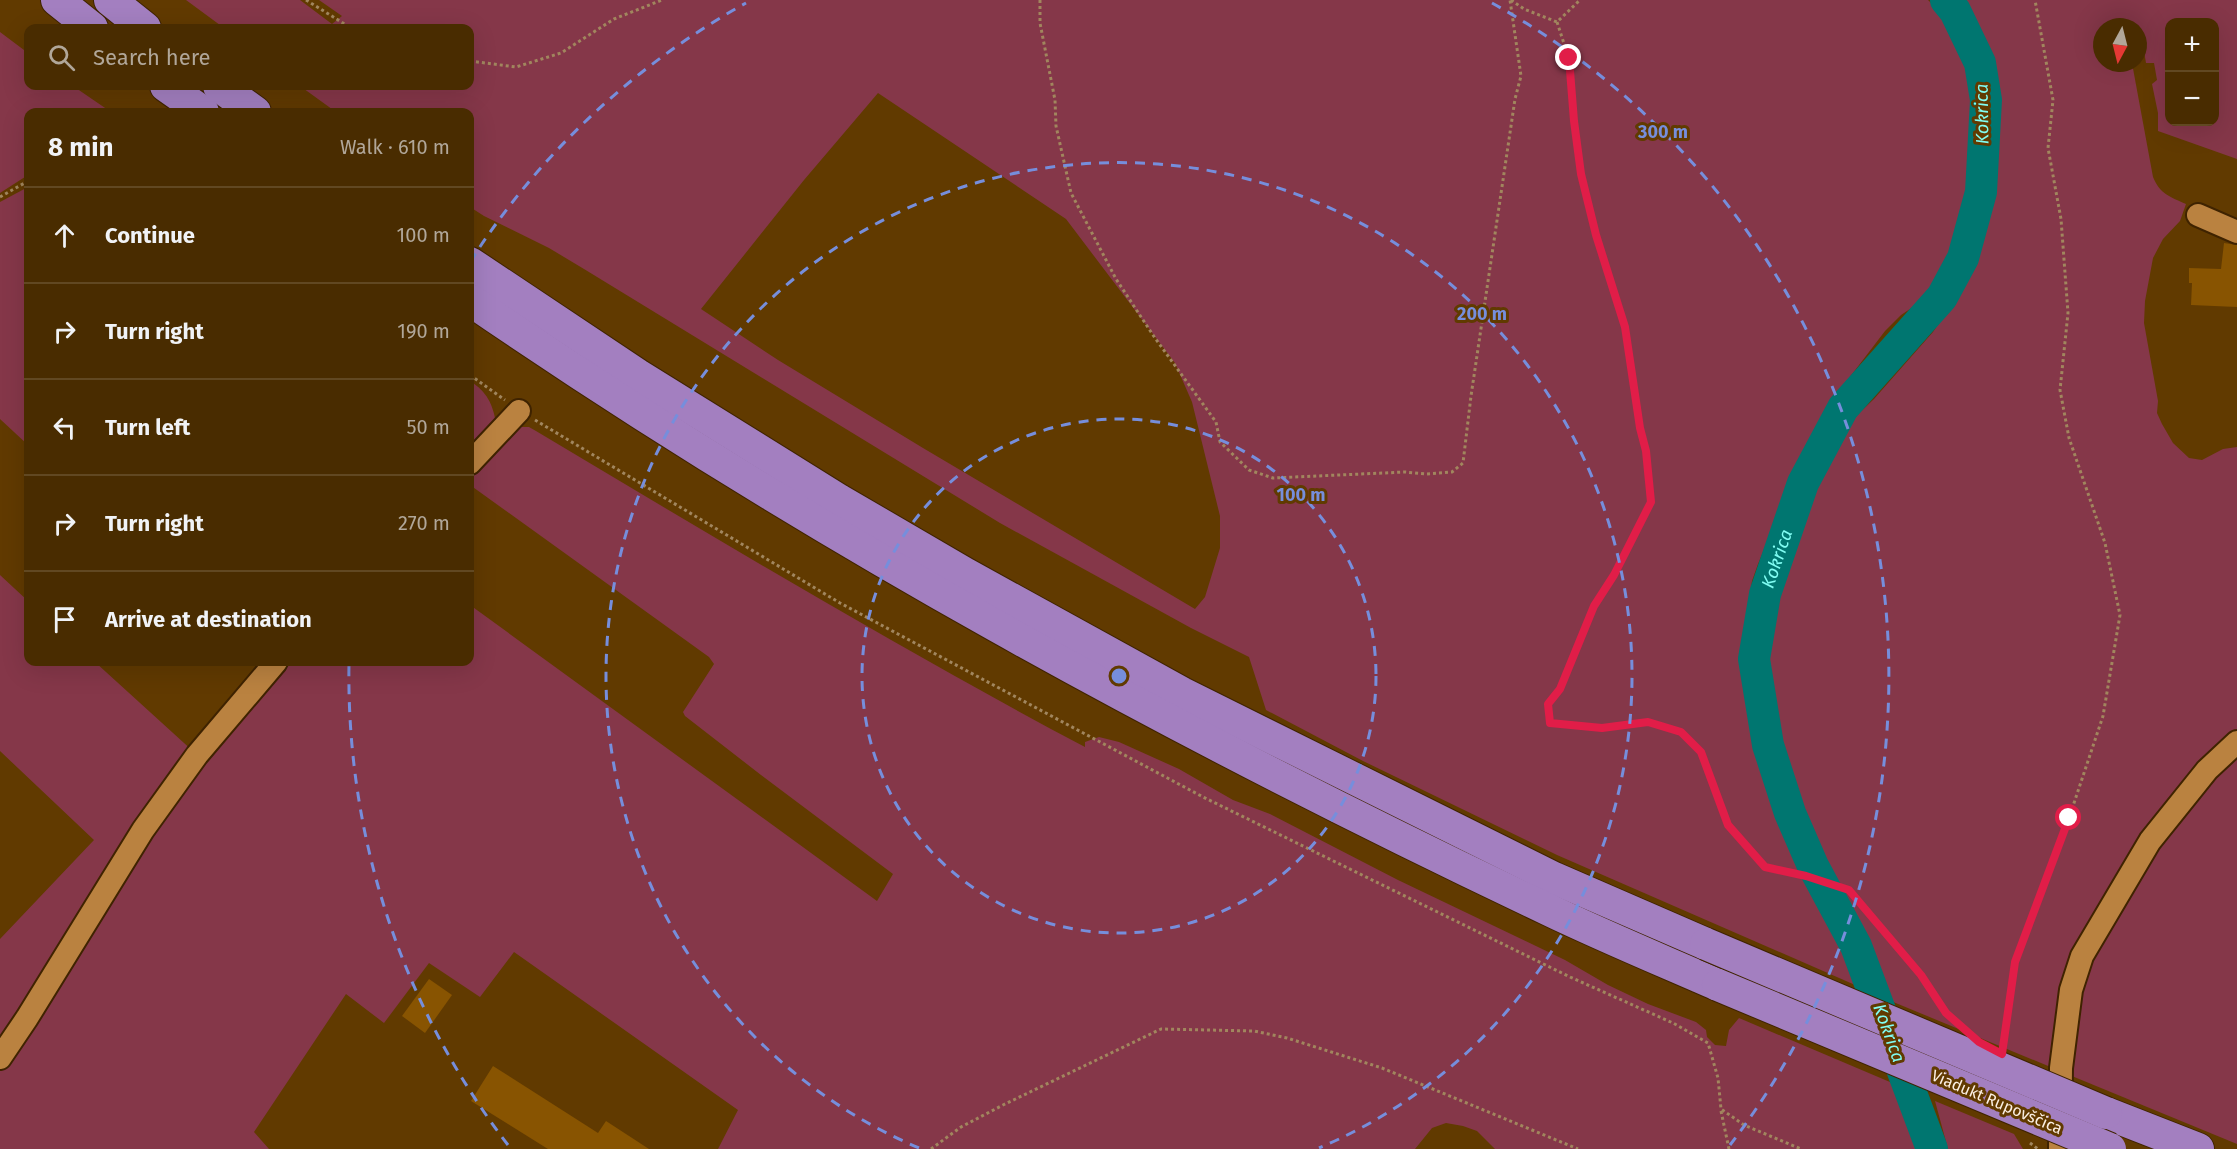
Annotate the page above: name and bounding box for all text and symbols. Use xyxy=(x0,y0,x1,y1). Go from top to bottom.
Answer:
north arrow xyxy=(2093,18,2147,72)
map controls xyxy=(2165,18,2219,126)
button: + xyxy=(2165,18,2219,72)
search box xyxy=(24,24,474,90)
icon: search xyxy=(45,41,78,74)
text: Search here xyxy=(93,44,211,71)
route end xyxy=(1555,44,1581,70)
button: − xyxy=(2165,72,2219,126)
water label: Kokrica xyxy=(1970,83,1994,145)
text: 300 m xyxy=(1637,121,1688,143)
text: 8 min xyxy=(48,132,114,163)
text: Walk · 610 m xyxy=(340,135,450,159)
icon: ahead xyxy=(48,219,81,252)
text: Continue xyxy=(105,222,195,249)
text: 100 m xyxy=(397,223,450,247)
text: 200 m xyxy=(1457,303,1507,325)
icon: right xyxy=(48,315,81,348)
text: Turn right xyxy=(105,318,204,345)
text: 190 m xyxy=(397,319,450,343)
icon: left xyxy=(48,411,81,444)
text: Turn left xyxy=(105,414,190,441)
text: 50 m xyxy=(406,415,450,439)
text: 100 m xyxy=(1277,484,1325,506)
icon: right xyxy=(48,507,81,540)
text: Turn right xyxy=(105,510,204,537)
text: 270 m xyxy=(398,511,450,535)
water label: Kokrica xyxy=(1757,527,1797,591)
icon: arrive xyxy=(48,603,81,636)
text: Arrive at destination xyxy=(105,606,312,633)
centre of rings xyxy=(1109,666,1129,686)
route start xyxy=(2055,804,2081,830)
water label: Kokrica xyxy=(1868,1001,1910,1065)
street label: Viadukt Rupovščica xyxy=(1929,1066,2065,1138)

